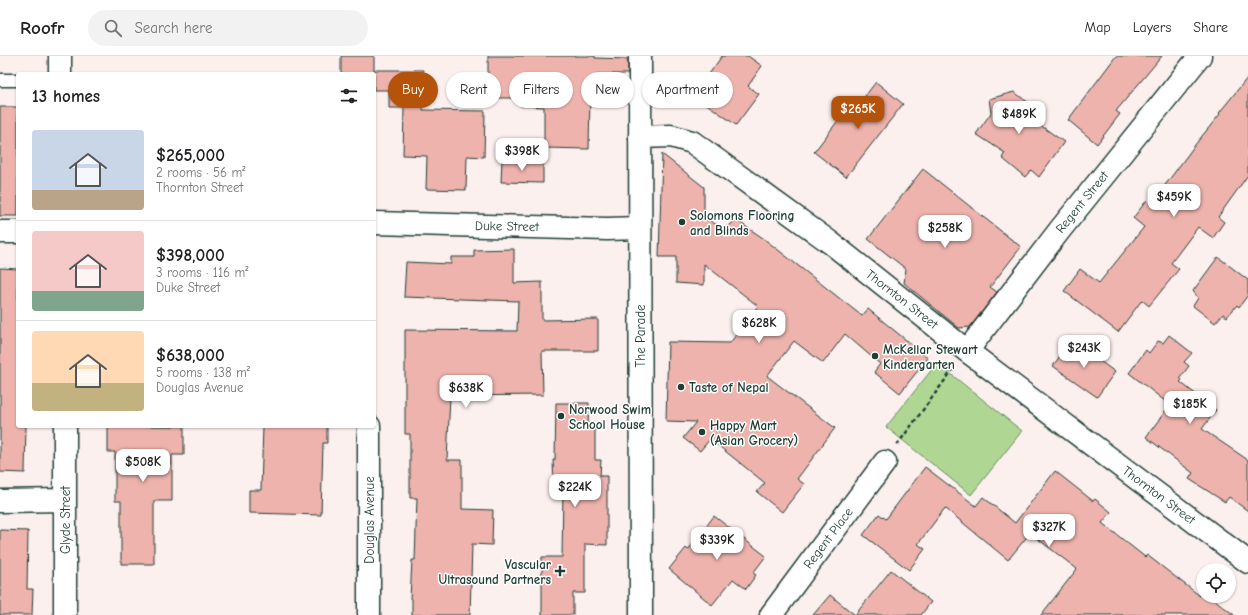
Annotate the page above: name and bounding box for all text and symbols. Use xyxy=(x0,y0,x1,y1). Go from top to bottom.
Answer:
search box xyxy=(88,10,368,46)
text: Roofr xyxy=(20,17,64,39)
icon: search xyxy=(102,17,124,39)
text: Search here xyxy=(134,19,212,37)
text: Map xyxy=(1084,19,1111,36)
text: Layers xyxy=(1133,19,1171,36)
text: Share xyxy=(1193,19,1228,36)
chip: Buy xyxy=(388,72,438,108)
chip: Rent xyxy=(446,72,501,108)
chip: Filters xyxy=(509,72,573,108)
chip: New xyxy=(581,72,634,108)
chip: Apartment xyxy=(642,72,733,108)
icon: filters xyxy=(338,85,360,107)
text: 13 homes xyxy=(32,87,100,106)
pin: $265K xyxy=(830,96,886,130)
text: $265K xyxy=(840,101,876,116)
pin: $489K xyxy=(991,101,1047,135)
text: $489K xyxy=(1002,106,1036,121)
pin: $398K xyxy=(494,138,550,172)
text: $398K xyxy=(504,143,540,158)
icon: home xyxy=(64,146,112,194)
text: $265,000 xyxy=(156,146,225,165)
text: 2 rooms · 56 m² xyxy=(156,165,245,180)
street label: Regent Street xyxy=(1052,167,1112,236)
text: Thornton Street xyxy=(156,180,243,195)
pin: $459K xyxy=(1146,184,1202,218)
text: $459K xyxy=(1157,189,1191,204)
place label: Solomons Flooring and Blinds xyxy=(690,208,795,238)
pin: $258K xyxy=(917,215,973,249)
marker: Solomons Flooring and Blinds xyxy=(677,217,687,227)
street label: Duke Street xyxy=(475,218,541,234)
text: $258K xyxy=(927,220,963,235)
text: $398,000 xyxy=(156,246,225,265)
icon: home xyxy=(64,247,112,295)
text: 3 rooms · 116 m² xyxy=(156,265,248,280)
street label: Thornton Street xyxy=(863,266,942,333)
text: Duke Street xyxy=(156,280,220,295)
street label: The Parade xyxy=(633,304,648,368)
pin: $628K xyxy=(731,310,787,344)
text: $628K xyxy=(741,315,777,330)
pin: $243K xyxy=(1056,335,1112,369)
text: $243K xyxy=(1067,340,1101,355)
place label: McKellar Stewart Kindergarten xyxy=(883,342,978,372)
text: $638,000 xyxy=(156,346,225,365)
icon: home xyxy=(64,347,112,395)
marker: McKellar Stewart Kindergarten xyxy=(870,351,880,361)
text: 5 rooms · 138 m² xyxy=(156,365,250,380)
pin: $638K xyxy=(438,375,494,409)
text: Douglas Avenue xyxy=(156,380,243,395)
text: $638K xyxy=(448,380,484,395)
place label: Taste of Nepal xyxy=(689,380,769,395)
marker: Taste of Nepal xyxy=(676,382,686,392)
pin: $185K xyxy=(1162,391,1218,425)
text: $185K xyxy=(1173,396,1207,411)
place label: Norwood Swim School House xyxy=(569,402,651,432)
marker: Norwood Swim School House xyxy=(556,411,566,421)
place label: Happy Mart (Asian Grocery) xyxy=(710,418,798,448)
marker: Happy Mart (Asian Grocery) xyxy=(697,427,707,437)
pin: $508K xyxy=(115,449,171,483)
text: $508K xyxy=(125,454,161,469)
street label: Thornton Street xyxy=(1120,463,1199,528)
pin: $224K xyxy=(547,474,603,508)
street label: Douglas Avenue xyxy=(362,476,377,564)
text: $224K xyxy=(558,479,592,494)
street label: Glyde Street xyxy=(58,485,73,554)
street label: Regent Place xyxy=(800,504,856,571)
pin: $327K xyxy=(1021,514,1077,548)
text: $327K xyxy=(1032,519,1066,534)
pin: $339K xyxy=(689,527,745,561)
text: $339K xyxy=(700,532,734,547)
place label: Vascular Ultrasound Partners xyxy=(439,557,552,587)
map controls xyxy=(1196,563,1236,603)
button: locate xyxy=(1196,563,1236,603)
marker: Vascular Ultrasound Partners xyxy=(554,565,566,577)

